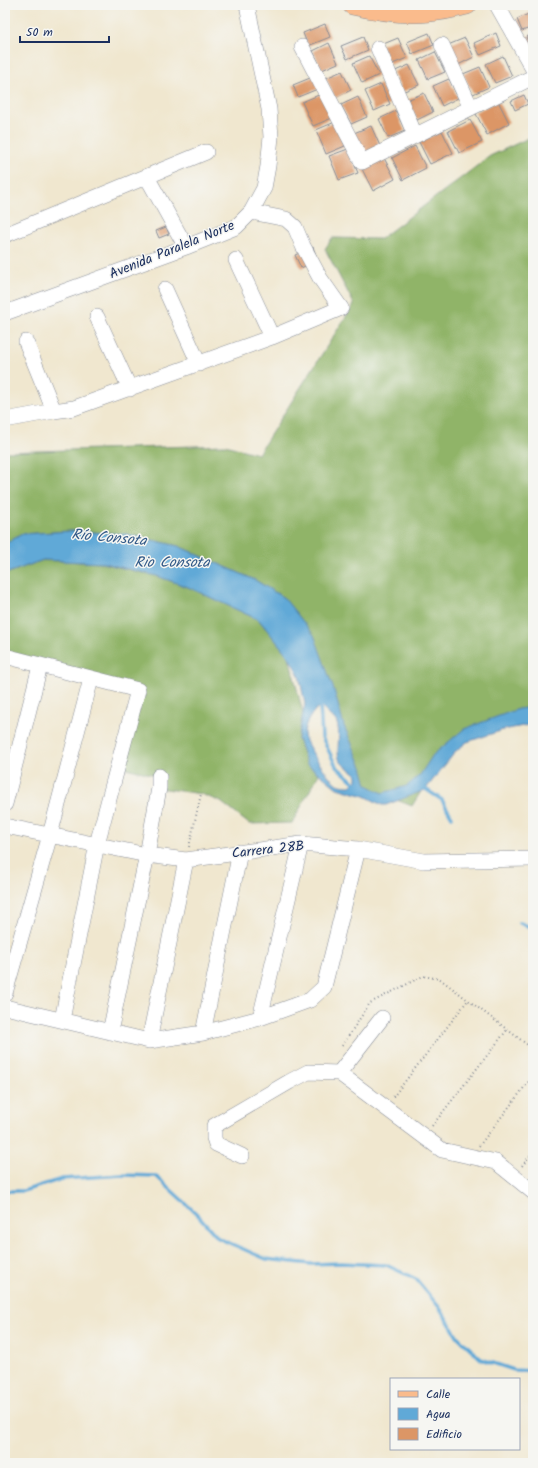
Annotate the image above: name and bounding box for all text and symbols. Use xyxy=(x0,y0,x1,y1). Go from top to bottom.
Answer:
scale bar xyxy=(20,18,109,44)
text: 50 m xyxy=(26,23,53,42)
street label: Avenida Paralela Norte xyxy=(106,215,239,285)
water label: Río Consota xyxy=(71,523,148,553)
water label: Rio Consota xyxy=(135,551,210,575)
street label: Carrera 28B xyxy=(231,835,305,865)
legend xyxy=(390,1378,520,1450)
text: Calle xyxy=(426,1385,451,1404)
text: Agua xyxy=(426,1405,451,1424)
text: Edificio xyxy=(426,1425,462,1444)

